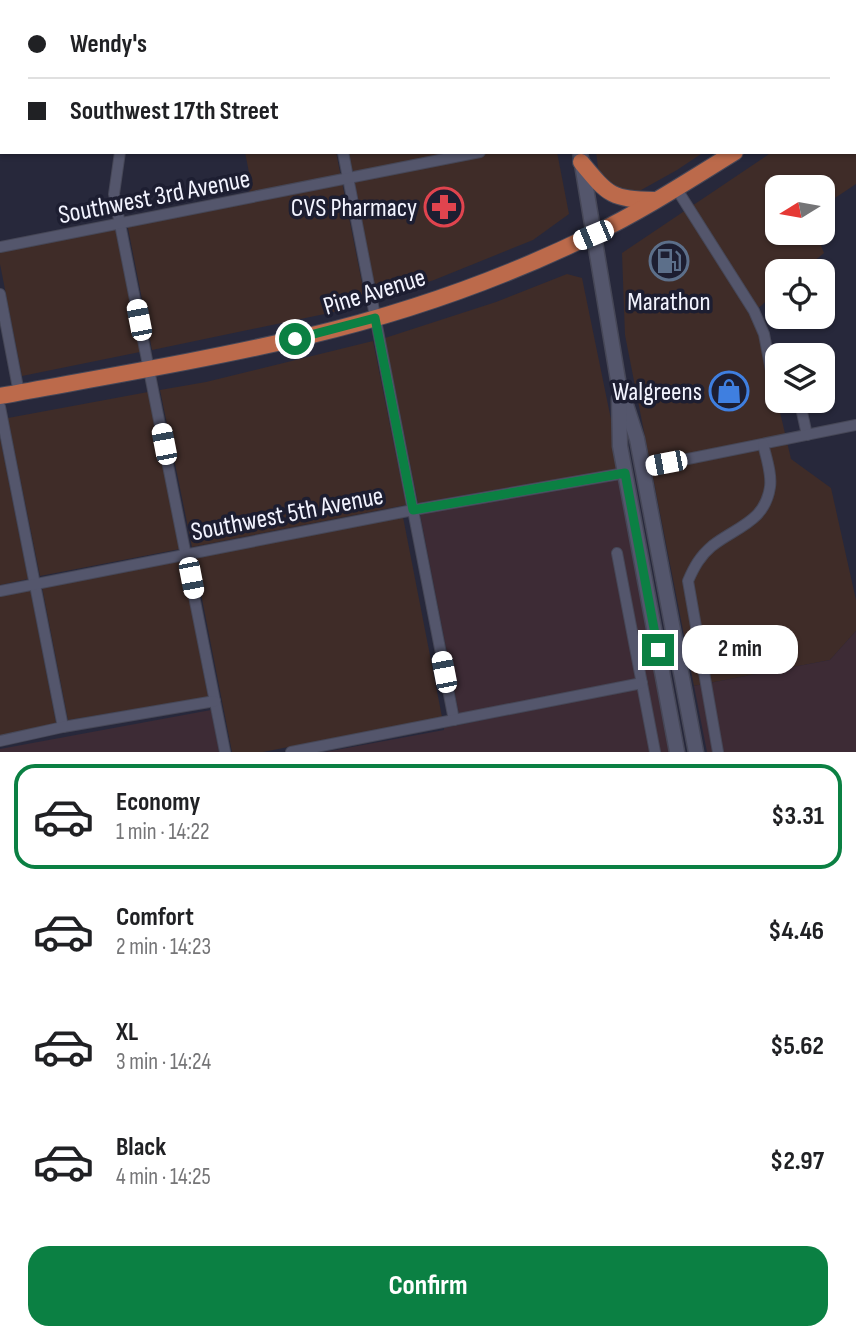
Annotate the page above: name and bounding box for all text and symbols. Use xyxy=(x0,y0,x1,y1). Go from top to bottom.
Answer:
text: Wendy's xyxy=(70,29,147,60)
text: Southwest 17th Street xyxy=(70,96,279,127)
street label: Southwest 3rd Avenue xyxy=(56,164,253,231)
north arrow xyxy=(765,175,835,245)
map controls xyxy=(765,175,835,413)
pharmacy icon: CVS Pharmacy xyxy=(423,186,465,228)
place label: CVS Pharmacy xyxy=(291,193,417,224)
car xyxy=(570,217,617,253)
fuel station icon: Marathon xyxy=(648,240,690,282)
button: locate xyxy=(765,259,835,329)
street label: Pine Avenue xyxy=(320,262,429,323)
place label: Marathon xyxy=(627,287,711,318)
car xyxy=(125,297,154,343)
route start xyxy=(279,323,311,355)
button: layers xyxy=(765,343,835,413)
shop icon: Walgreens xyxy=(708,370,750,412)
place label: Walgreens xyxy=(612,377,702,408)
car xyxy=(150,421,179,467)
car xyxy=(644,449,689,477)
street label: Southwest 5th Avenue xyxy=(188,481,386,548)
car xyxy=(177,555,206,601)
callout: 2 min xyxy=(682,626,798,674)
route end xyxy=(642,634,674,666)
text: 2 min xyxy=(718,635,762,663)
car xyxy=(430,649,459,695)
icon: car xyxy=(32,785,95,848)
text: Economy xyxy=(116,787,200,818)
text: $3.31 xyxy=(771,801,824,832)
text: 1 min · 14:22 xyxy=(116,818,209,846)
icon: car xyxy=(32,900,95,963)
text: Comfort xyxy=(116,902,194,933)
text: $4.46 xyxy=(768,916,824,947)
text: 2 min · 14:23 xyxy=(116,933,211,961)
icon: car xyxy=(32,1015,95,1078)
text: XL xyxy=(116,1017,138,1048)
text: $5.62 xyxy=(770,1031,824,1062)
text: 3 min · 14:24 xyxy=(116,1048,211,1076)
icon: car xyxy=(32,1130,95,1193)
text: Black xyxy=(116,1132,166,1163)
text: $2.97 xyxy=(770,1146,824,1177)
text: 4 min · 14:25 xyxy=(116,1163,211,1191)
button: Confirm xyxy=(28,1246,828,1326)

